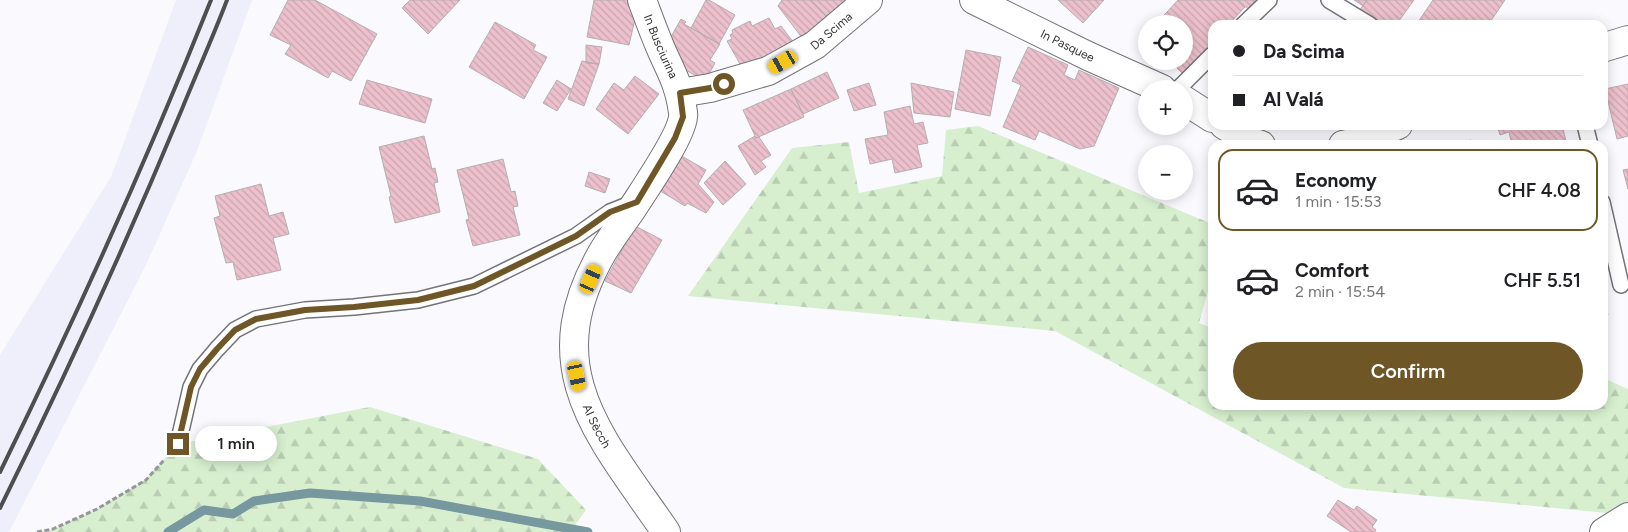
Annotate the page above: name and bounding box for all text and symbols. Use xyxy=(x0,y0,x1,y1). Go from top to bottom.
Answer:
street label: Da Scima xyxy=(808,9,855,53)
street label: In Busciurina xyxy=(641,12,680,81)
map controls xyxy=(1138,15,1193,200)
button: locate xyxy=(1138,15,1193,70)
street label: In Pasquee xyxy=(1038,27,1097,65)
text: Da Scima xyxy=(1263,40,1345,63)
car xyxy=(766,48,799,76)
route start xyxy=(713,73,735,95)
button: + xyxy=(1138,80,1193,135)
text: Al Valá xyxy=(1263,88,1324,111)
button: − xyxy=(1138,145,1193,200)
icon: car xyxy=(1235,168,1280,213)
text: Economy xyxy=(1295,169,1377,192)
text: CHF 4.08 xyxy=(1498,179,1581,202)
text: 1 min · 15:53 xyxy=(1295,192,1382,211)
icon: car xyxy=(1235,258,1280,303)
text: Comfort xyxy=(1295,259,1370,282)
car xyxy=(578,262,603,296)
text: CHF 5.51 xyxy=(1504,269,1581,292)
text: 2 min · 15:54 xyxy=(1295,282,1385,301)
button: Confirm xyxy=(1233,342,1583,400)
car xyxy=(566,360,587,392)
street label: Al Sècch xyxy=(580,402,614,451)
callout: 1 min xyxy=(196,426,278,462)
route end xyxy=(167,433,189,455)
text: 1 min xyxy=(217,434,255,453)

